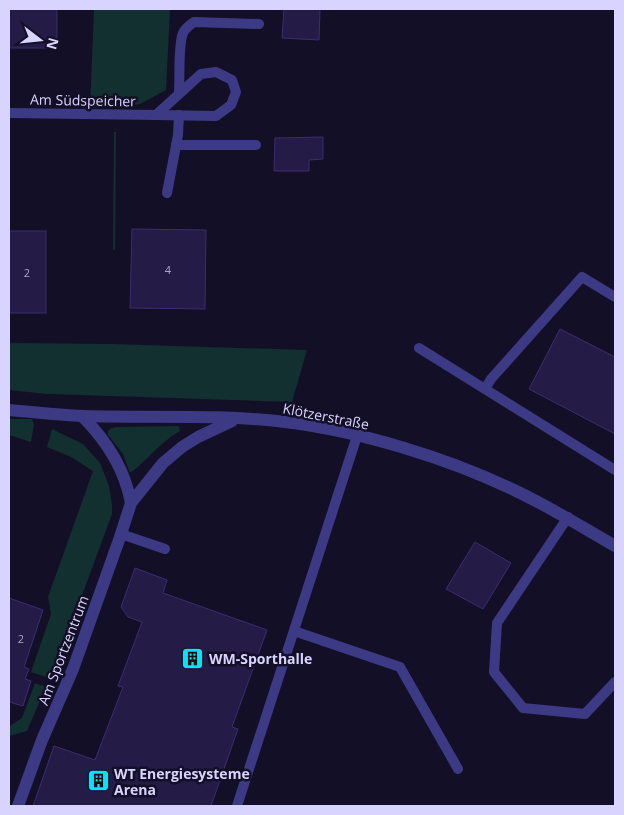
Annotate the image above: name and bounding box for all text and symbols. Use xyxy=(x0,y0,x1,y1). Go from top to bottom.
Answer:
north arrow xyxy=(15,15,65,65)
text: N xyxy=(42,36,64,52)
street label: Am Südspeicher xyxy=(30,90,136,110)
house number: 4 xyxy=(165,262,172,277)
house number: 2 xyxy=(24,265,30,280)
street label: Klötzerstraße xyxy=(281,398,371,434)
street label: Am Sportzentrum xyxy=(33,592,93,708)
house number: 2 xyxy=(18,631,24,646)
building icon: WM-Sporthalle xyxy=(181,646,205,670)
place label: WM-Sporthalle xyxy=(209,649,312,668)
place label: WT Energiesysteme Arena xyxy=(114,764,250,799)
building icon: WT Energiesysteme Arena xyxy=(86,769,110,793)

